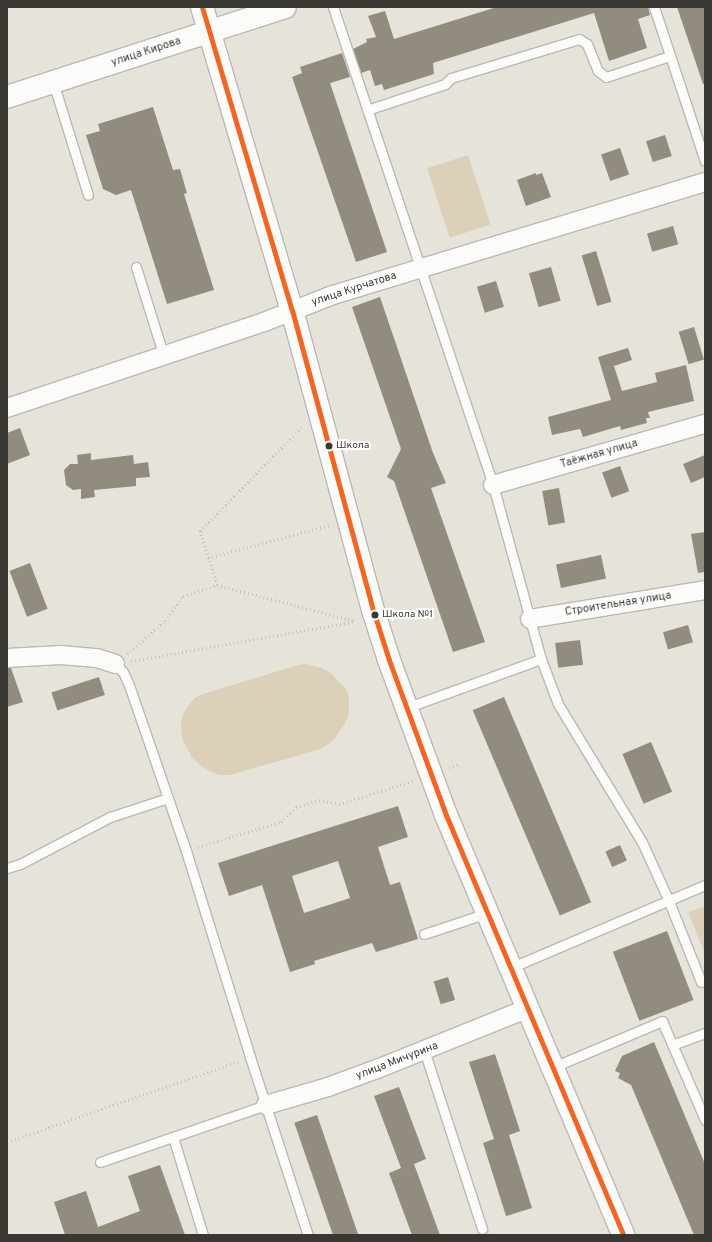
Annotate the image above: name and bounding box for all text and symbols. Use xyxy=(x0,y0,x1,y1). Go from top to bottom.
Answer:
street label: улица Кирова xyxy=(109,35,183,69)
street label: улица Курчатова xyxy=(310,269,398,309)
street label: Таёжная улица xyxy=(559,437,639,471)
place label: Школа xyxy=(336,440,369,452)
marker: Школа xyxy=(324,441,334,451)
street label: Строительная улица xyxy=(564,589,672,619)
place label: Школа №1 xyxy=(382,609,433,621)
marker: Школа №1 xyxy=(370,610,380,620)
street label: улица Мичурина xyxy=(354,1039,440,1083)

